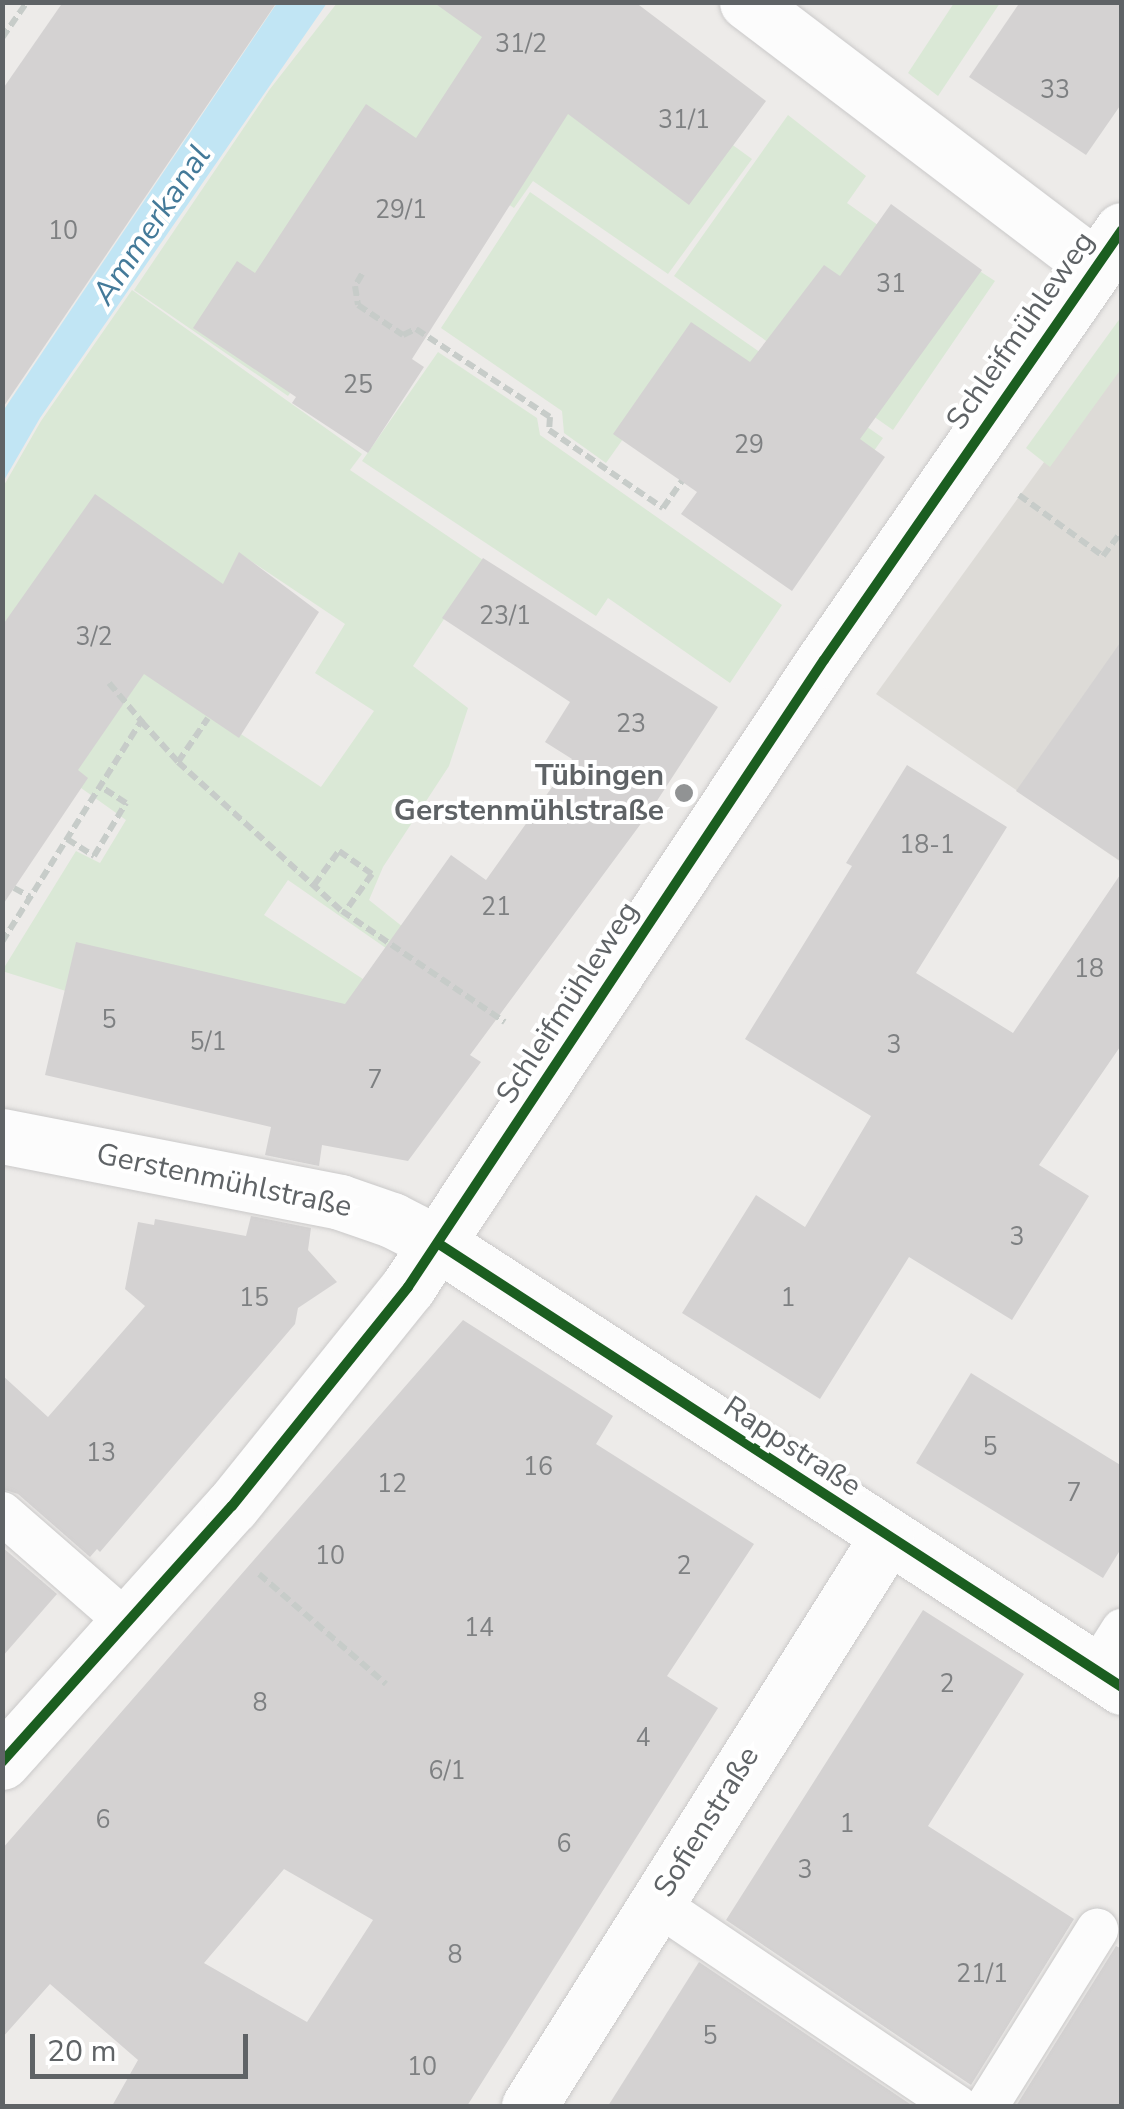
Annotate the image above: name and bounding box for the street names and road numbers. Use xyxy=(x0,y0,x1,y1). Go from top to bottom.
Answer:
street label: Schleifmühleweg xyxy=(939,225,1103,437)
street label: Schleifmühleweg xyxy=(489,895,647,1111)
street label: Gerstenmühlstraße xyxy=(93,1136,355,1226)
street label: Rappstraße xyxy=(717,1389,867,1505)
street label: Sofienstraße xyxy=(647,1740,767,1904)

